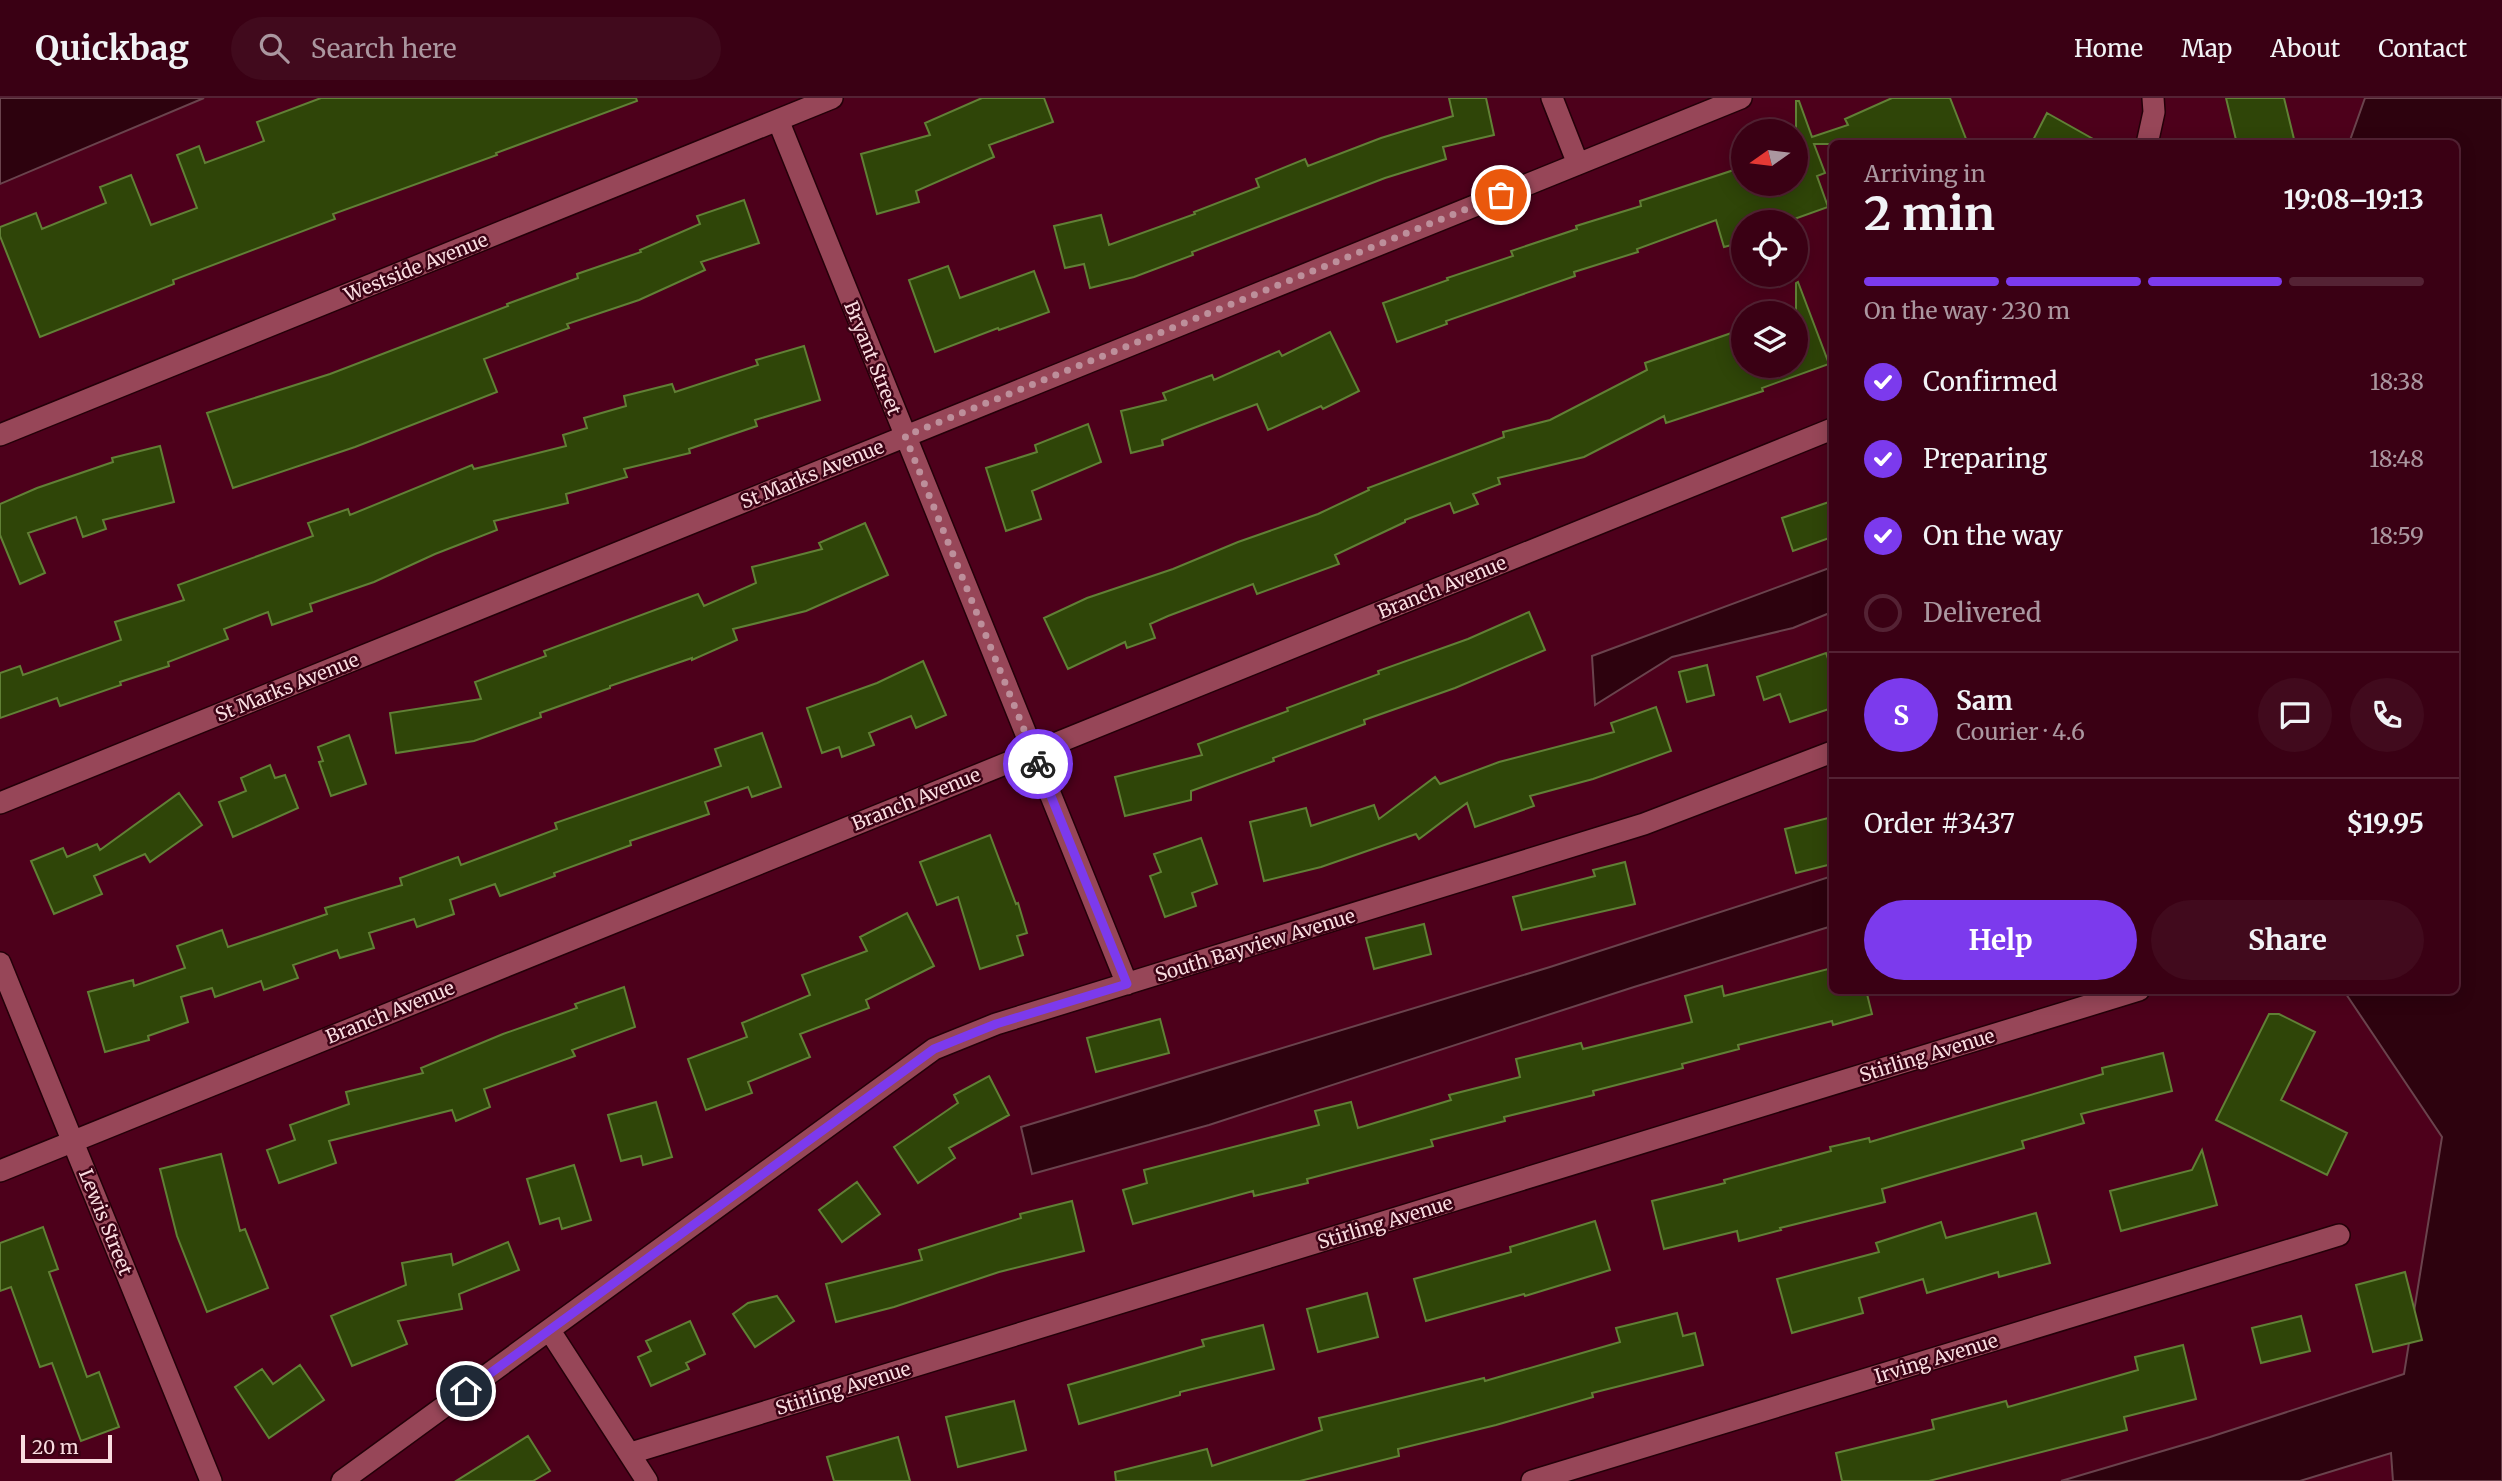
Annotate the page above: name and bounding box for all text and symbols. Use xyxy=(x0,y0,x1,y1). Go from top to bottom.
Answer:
search box xyxy=(231,17,721,80)
text: Quickbag xyxy=(35,28,189,69)
icon: search xyxy=(255,29,293,67)
text: Search here xyxy=(311,32,457,65)
text: Home xyxy=(2074,33,2143,64)
text: Map xyxy=(2181,33,2232,64)
text: About xyxy=(2270,33,2340,64)
text: Contact xyxy=(2378,33,2467,64)
north arrow xyxy=(1731,119,1808,196)
map controls xyxy=(1731,119,1808,378)
text: Arriving in xyxy=(1864,159,1986,188)
pin xyxy=(1471,165,1531,225)
icon: bag xyxy=(1482,176,1520,214)
text: 19:08–19:13 xyxy=(2284,183,2424,216)
text: 2 min xyxy=(1864,185,1995,243)
button: locate xyxy=(1731,210,1808,287)
street label: Westside Avenue xyxy=(340,227,491,307)
text: On the way · 230 m xyxy=(1864,296,2070,325)
street label: Bryant Street xyxy=(839,297,907,419)
button: layers xyxy=(1731,301,1808,378)
icon: check xyxy=(1864,363,1902,401)
text: Confirmed xyxy=(1923,365,2058,398)
text: 18:38 xyxy=(2370,367,2424,396)
street label: St Marks Avenue xyxy=(737,434,887,514)
icon: check xyxy=(1864,440,1902,478)
text: Preparing xyxy=(1923,442,2047,475)
text: 18:48 xyxy=(2369,444,2424,473)
icon: check xyxy=(1864,517,1902,555)
text: On the way xyxy=(1923,519,2063,552)
text: 18:59 xyxy=(2370,521,2424,550)
street label: Branch Avenue xyxy=(1374,550,1510,624)
text: Delivered xyxy=(1923,596,2042,629)
street label: St Marks Avenue xyxy=(212,647,362,727)
button: chat xyxy=(2258,678,2332,752)
button: phone xyxy=(2350,678,2424,752)
text: Sam xyxy=(1956,684,2013,717)
text: S xyxy=(1893,699,1909,732)
text: Courier · 4.6 xyxy=(1956,717,2085,746)
courier xyxy=(1003,729,1073,799)
icon: bike xyxy=(1019,745,1057,783)
street label: Branch Avenue xyxy=(848,762,984,836)
text: Order #3437 xyxy=(1864,807,2015,840)
text: $19.95 xyxy=(2346,807,2424,840)
button: Help xyxy=(1864,900,2137,980)
button: Share xyxy=(2151,900,2424,980)
street label: South Bayview Avenue xyxy=(1152,903,1358,987)
street label: Branch Avenue xyxy=(322,975,458,1049)
street label: Stirling Avenue xyxy=(1857,1023,1998,1087)
street label: Lewis Street xyxy=(74,1165,138,1279)
street label: Stirling Avenue xyxy=(1315,1190,1456,1254)
street label: Irving Avenue xyxy=(1871,1328,2001,1388)
street label: Stirling Avenue xyxy=(773,1356,914,1420)
pin xyxy=(436,1361,496,1421)
icon: home xyxy=(447,1372,485,1410)
scale bar xyxy=(21,1432,112,1464)
text: 20 m xyxy=(32,1435,79,1459)

